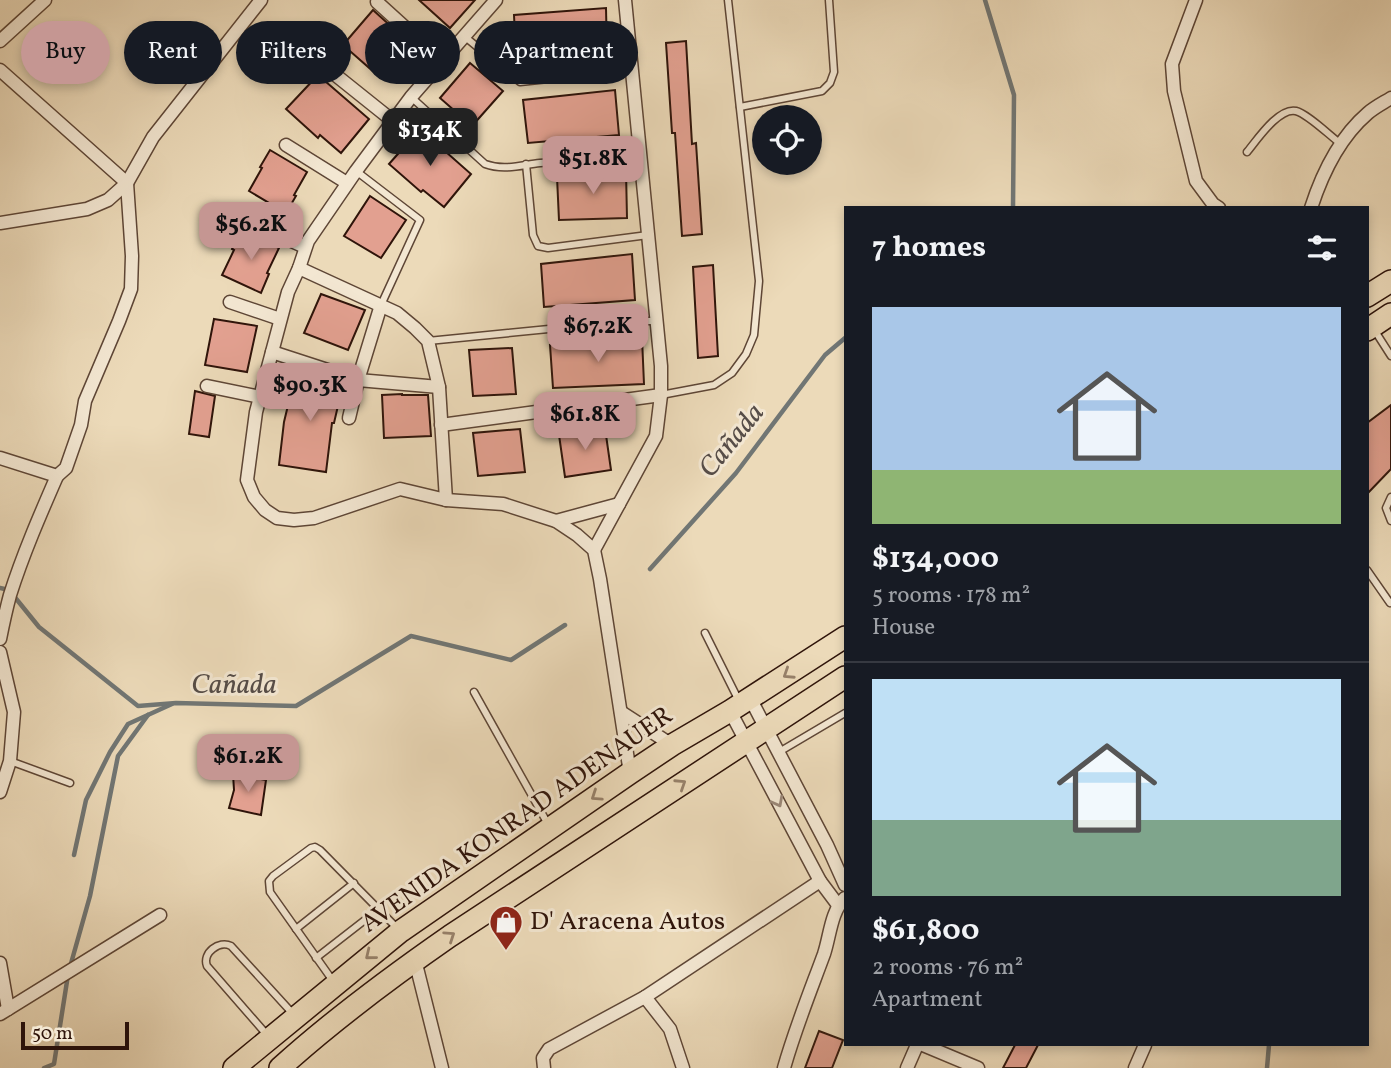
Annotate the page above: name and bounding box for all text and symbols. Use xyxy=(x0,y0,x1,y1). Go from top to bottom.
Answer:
chip: Buy xyxy=(21,21,110,84)
chip: Rent xyxy=(124,21,222,84)
chip: Filters xyxy=(236,21,351,84)
chip: New xyxy=(365,21,460,84)
chip: Apartment xyxy=(474,21,638,84)
map controls xyxy=(752,105,822,175)
button: locate xyxy=(752,105,822,175)
pin: $134K xyxy=(381,108,479,168)
text: $134K xyxy=(398,115,462,147)
pin: $51.8K xyxy=(536,136,650,196)
text: $51.8K xyxy=(559,143,627,175)
pin: $56.2K xyxy=(194,202,308,262)
text: $56.2K xyxy=(215,209,287,241)
text: 7 homes xyxy=(872,227,986,269)
icon: filters xyxy=(1303,229,1341,267)
pin: $67.2K xyxy=(541,304,655,364)
text: $67.2K xyxy=(563,311,633,343)
icon: home xyxy=(1044,353,1170,479)
pin: $90.3K xyxy=(253,364,367,423)
text: $90.3K xyxy=(273,370,347,402)
pin: $61.8K xyxy=(528,392,642,452)
water label: Cañada xyxy=(690,395,774,487)
text: $61.8K xyxy=(550,399,620,431)
text: $134,000 xyxy=(872,538,999,580)
text: 5 rooms · 178 m² xyxy=(872,580,1030,612)
text: House xyxy=(872,612,935,644)
one-way arrow xyxy=(782,665,795,678)
water label: Cañada xyxy=(191,666,277,705)
street label: AVENIDA KONRAD ADENAUER xyxy=(354,698,681,942)
icon: home xyxy=(1044,725,1170,851)
pin: $61.2K xyxy=(191,734,305,794)
text: $61.2K xyxy=(213,741,283,773)
one-way arrow xyxy=(673,780,686,793)
one-way arrow xyxy=(591,788,604,800)
one-way arrow xyxy=(770,795,784,807)
shop icon: D' Aracena Autos xyxy=(487,903,525,952)
place label: D' Aracena Autos xyxy=(530,904,725,940)
text: $61,800 xyxy=(872,910,980,952)
one-way arrow xyxy=(442,932,455,944)
one-way arrow xyxy=(366,947,378,960)
text: 2 rooms · 76 m² xyxy=(872,952,1023,984)
text: Apartment xyxy=(872,984,983,1016)
scale bar xyxy=(21,1019,130,1051)
text: 50 m xyxy=(32,1021,73,1047)

